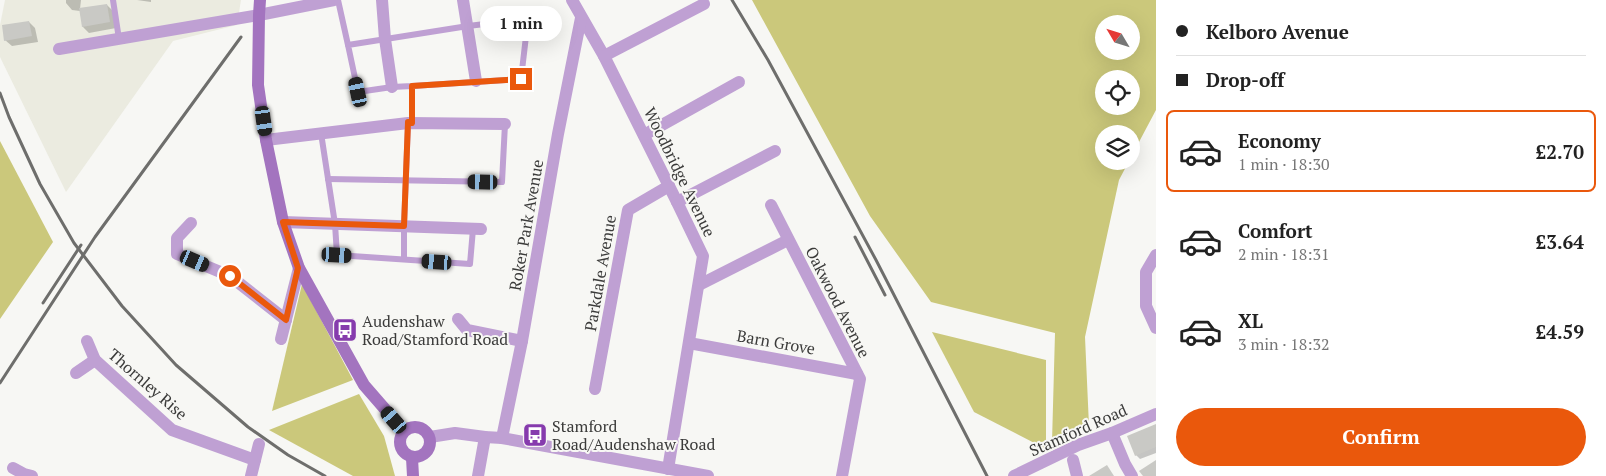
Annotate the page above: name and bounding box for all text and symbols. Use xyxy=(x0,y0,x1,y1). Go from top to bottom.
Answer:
callout: 1 min xyxy=(480,7,562,42)
text: 1 min xyxy=(499,12,543,34)
north arrow xyxy=(1095,15,1140,60)
map controls xyxy=(1095,15,1140,170)
text: Kelboro Avenue xyxy=(1206,19,1349,44)
text: Drop-off xyxy=(1206,67,1284,92)
route end xyxy=(510,68,532,90)
button: locate xyxy=(1095,70,1140,115)
car xyxy=(347,76,368,108)
street label: Woodbridge Avenue xyxy=(639,104,721,240)
car xyxy=(254,105,273,137)
button: layers xyxy=(1095,125,1140,170)
text: Economy xyxy=(1238,128,1321,153)
icon: car xyxy=(1178,129,1223,174)
text: £2.70 xyxy=(1535,139,1584,164)
text: 1 min · 18:30 xyxy=(1238,153,1330,175)
street label: Roker Park Avenue xyxy=(504,158,548,292)
car xyxy=(467,174,498,190)
street label: Parkdale Avenue xyxy=(579,213,621,333)
text: Comfort xyxy=(1238,218,1313,243)
icon: car xyxy=(1178,219,1223,264)
text: £3.64 xyxy=(1535,229,1584,254)
street label: Oakwood Avenue xyxy=(800,243,876,361)
text: 2 min · 18:31 xyxy=(1238,243,1330,265)
car xyxy=(321,247,352,263)
car xyxy=(178,248,211,274)
car xyxy=(421,253,452,271)
route start xyxy=(219,265,241,287)
text: XL xyxy=(1238,308,1263,333)
icon: car xyxy=(1178,309,1223,354)
place label: Audenshaw Road/Stamford Road xyxy=(362,310,508,350)
bus stop icon: Audenshaw Road/Stamford Road xyxy=(332,317,358,343)
text: £4.59 xyxy=(1535,319,1584,344)
street label: Barn Grove xyxy=(735,324,817,360)
text: 3 min · 18:32 xyxy=(1238,333,1330,355)
street label: Thornley Rise xyxy=(104,343,192,425)
street label: Stamford Road xyxy=(1026,399,1131,461)
car xyxy=(378,404,409,436)
button: Confirm xyxy=(1176,408,1586,466)
place label: Stamford Road/Audenshaw Road xyxy=(552,415,715,455)
bus stop icon: Stamford Road/Audenshaw Road xyxy=(522,422,548,448)

